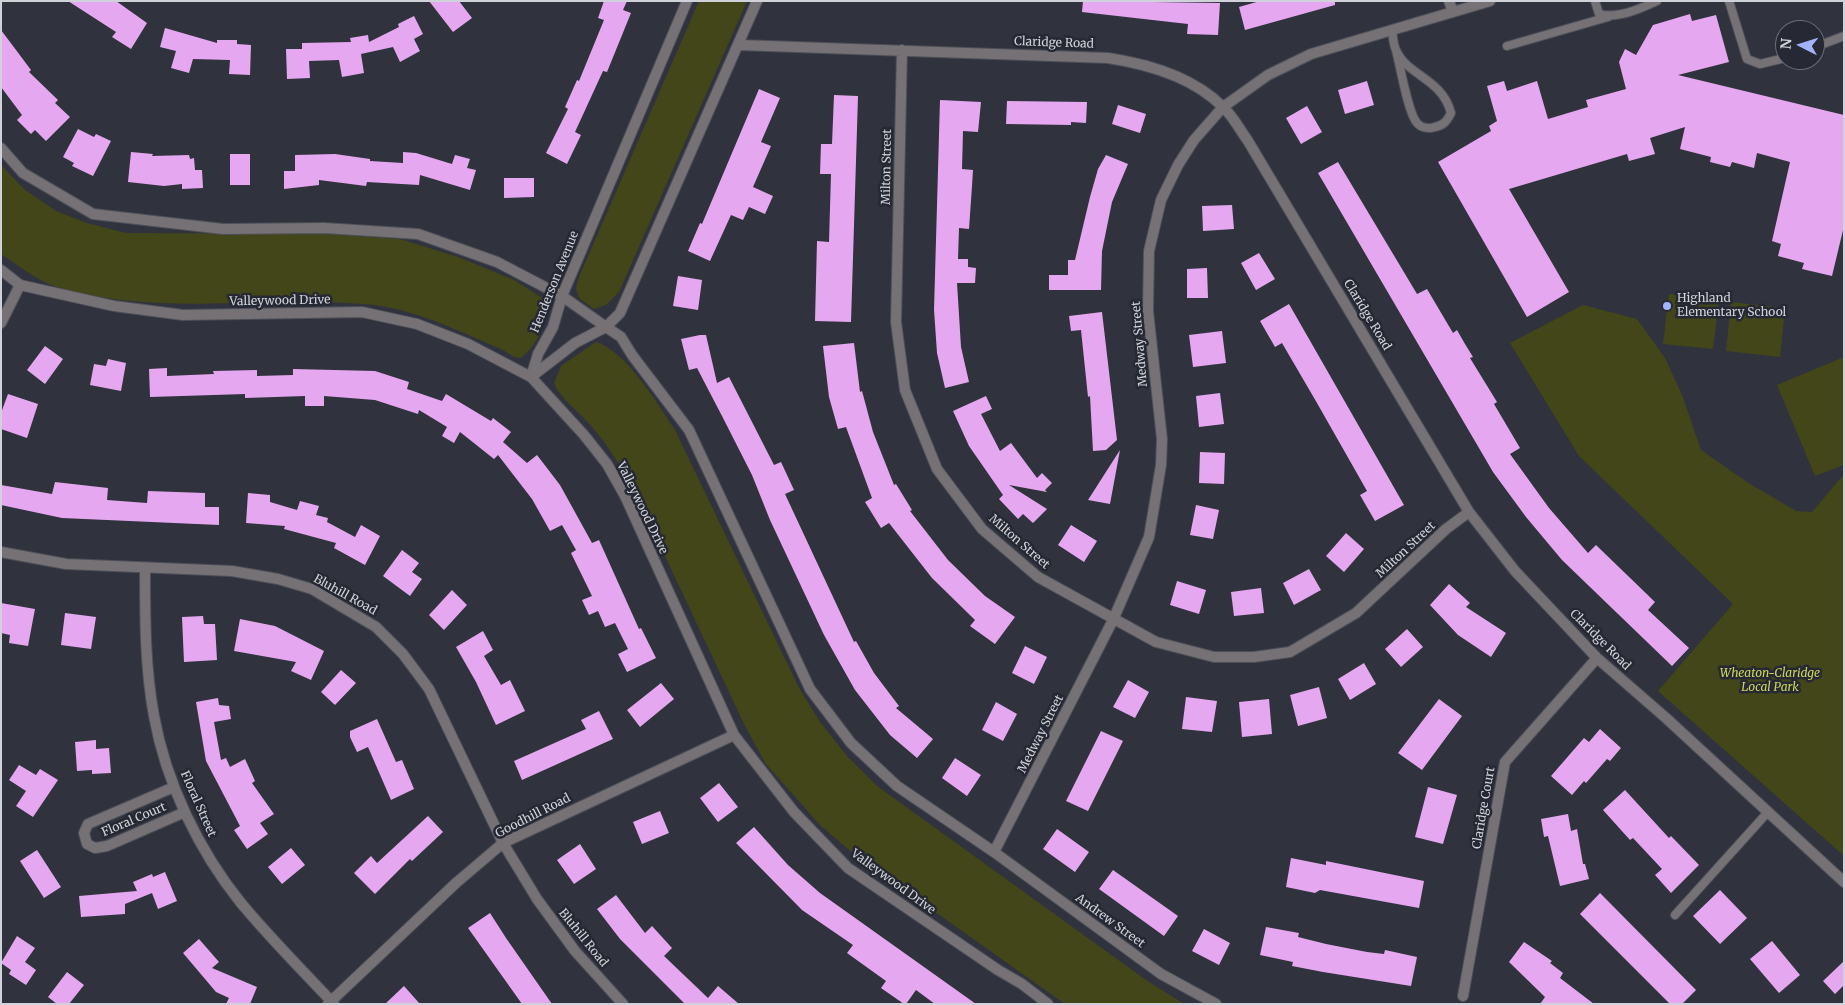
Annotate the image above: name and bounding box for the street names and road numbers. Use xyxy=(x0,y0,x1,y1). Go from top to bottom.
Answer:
street label: Claridge Road xyxy=(1014,34,1094,52)
street label: Milton Street xyxy=(879,129,895,205)
street label: Henderson Avenue xyxy=(528,229,582,335)
street label: Claridge Road xyxy=(1340,277,1394,353)
street label: Valleywood Drive xyxy=(229,293,331,309)
street label: Medway Street xyxy=(1129,301,1151,387)
street label: Valleywood Drive xyxy=(613,459,671,557)
street label: Milton Street xyxy=(986,512,1052,572)
street label: Milton Street xyxy=(1373,519,1439,581)
street label: Bluhill Road xyxy=(311,572,379,618)
street label: Claridge Road xyxy=(1567,607,1633,673)
street label: Medway Street xyxy=(1015,692,1067,776)
street label: Claridge Court xyxy=(1470,766,1498,850)
street label: Floral Street xyxy=(177,769,219,839)
street label: Goodhill Road xyxy=(493,791,573,841)
street label: Floral Court xyxy=(100,800,168,840)
street label: Valleywood Drive xyxy=(848,847,938,917)
street label: Andrew Street xyxy=(1072,891,1148,951)
street label: Bluhill Road xyxy=(555,906,611,970)

